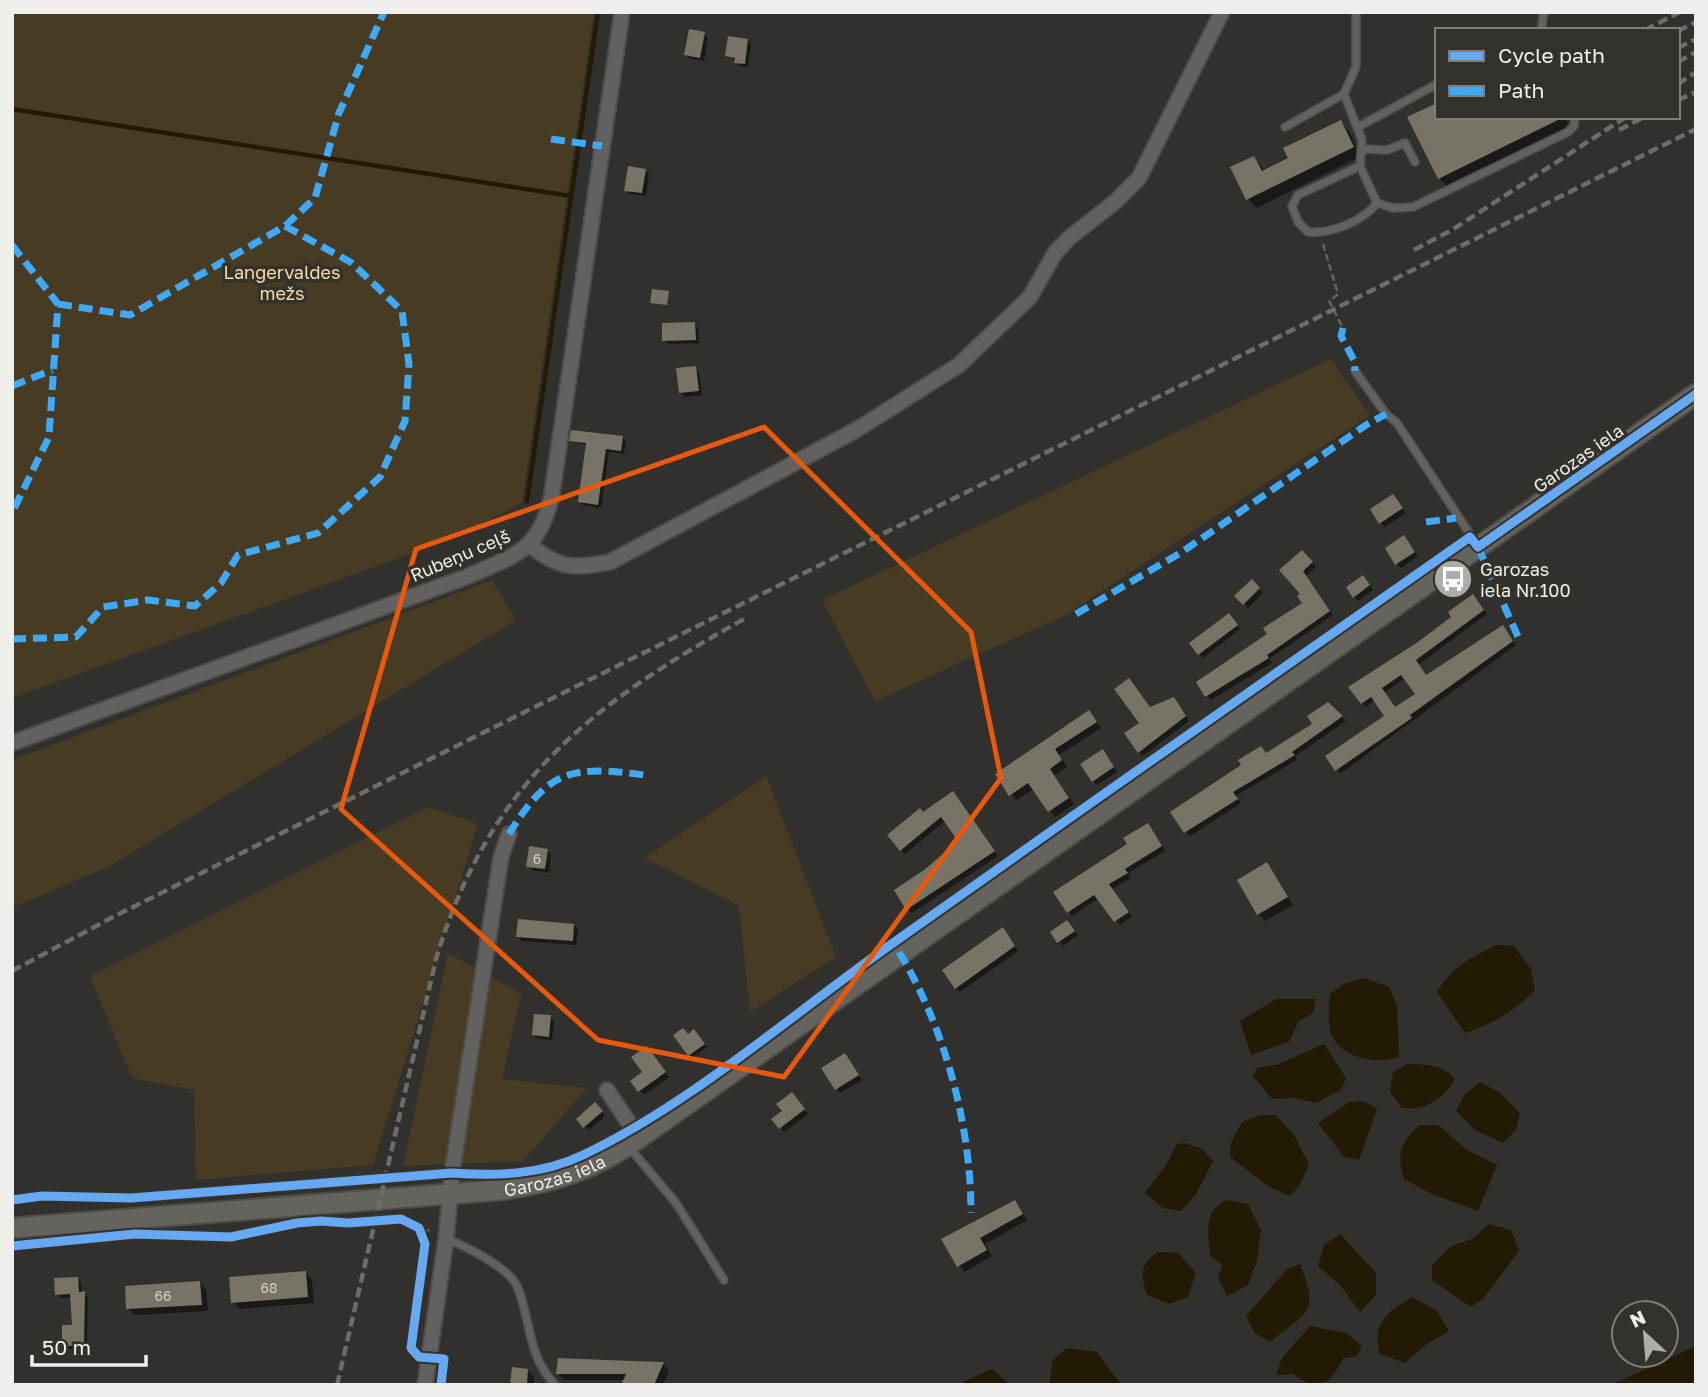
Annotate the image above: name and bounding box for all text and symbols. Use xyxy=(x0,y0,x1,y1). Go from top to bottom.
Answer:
legend xyxy=(1435,28,1680,119)
text: Cycle path xyxy=(1498,42,1605,68)
text: Path xyxy=(1498,77,1545,103)
park label: Langervaldes mežs xyxy=(223,261,341,304)
street label: Garozas iela xyxy=(1529,419,1627,497)
street label: Rubeņu ceļš xyxy=(407,524,514,587)
bus stop icon: Garozas iela Nr.100 xyxy=(1432,558,1474,600)
place label: Garozas iela Nr.100 xyxy=(1480,558,1571,601)
house number: 6 xyxy=(533,850,541,867)
street label: Garozas iela xyxy=(502,1149,609,1200)
house number: 68 xyxy=(260,1279,278,1296)
house number: 66 xyxy=(155,1287,171,1304)
north arrow xyxy=(1610,1299,1680,1369)
text: N xyxy=(1626,1305,1649,1332)
scale bar xyxy=(32,1324,145,1368)
text: 50 m xyxy=(42,1334,91,1360)

